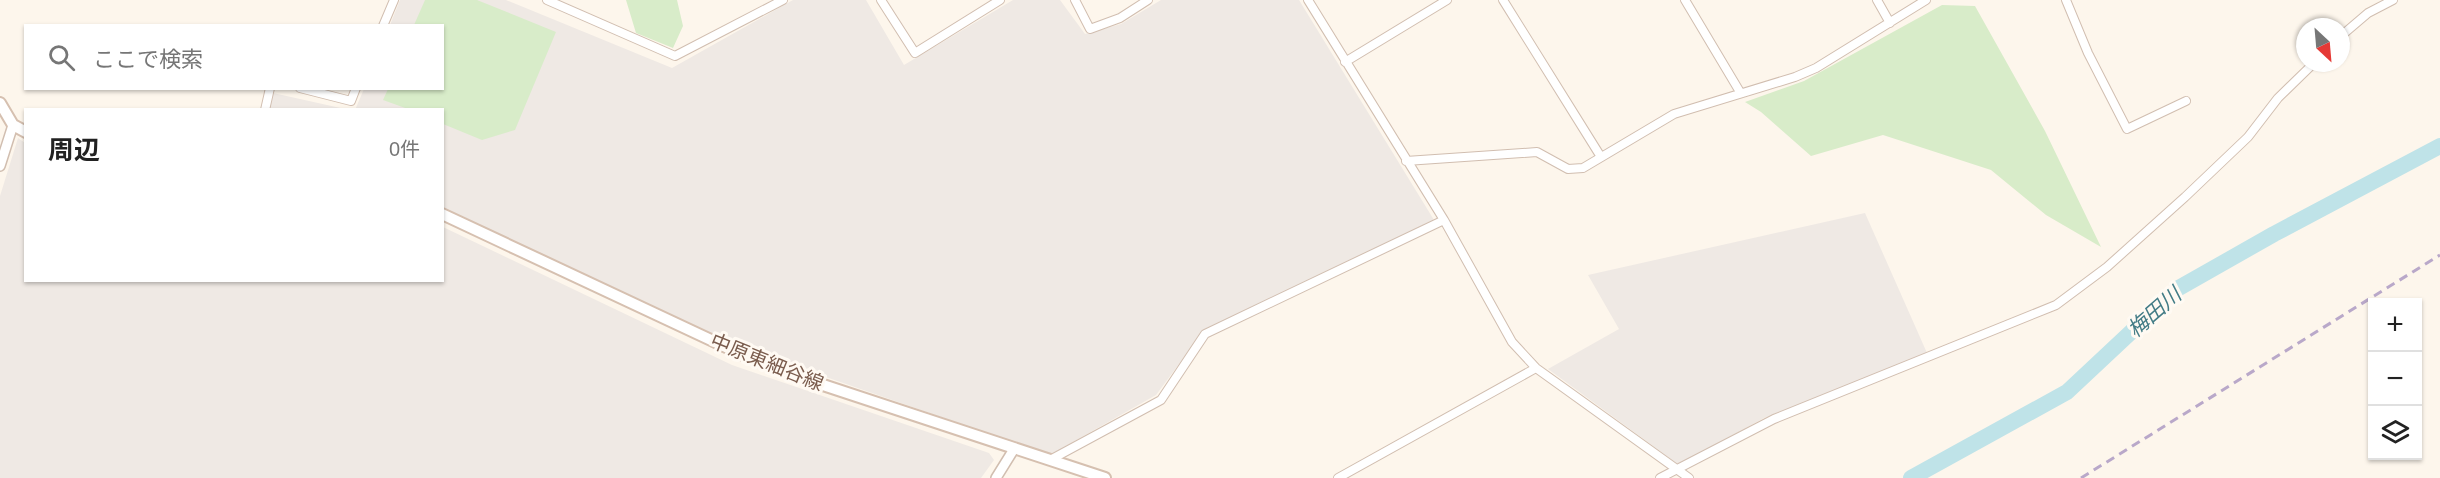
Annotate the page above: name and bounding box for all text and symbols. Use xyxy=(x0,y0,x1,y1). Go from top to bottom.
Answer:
north arrow xyxy=(2296,18,2350,72)
search box xyxy=(24,24,444,90)
icon: search xyxy=(45,41,78,74)
text: ここで検索 xyxy=(93,47,203,72)
text: 周辺 xyxy=(48,135,100,165)
text: 0件 xyxy=(389,138,420,160)
water label: 梅田川 xyxy=(2123,281,2187,341)
map controls xyxy=(2368,298,2422,460)
button: + xyxy=(2368,298,2422,352)
street label: 中原東細谷線 xyxy=(707,329,827,395)
button: − xyxy=(2368,352,2422,406)
button: layers xyxy=(2368,406,2422,460)

